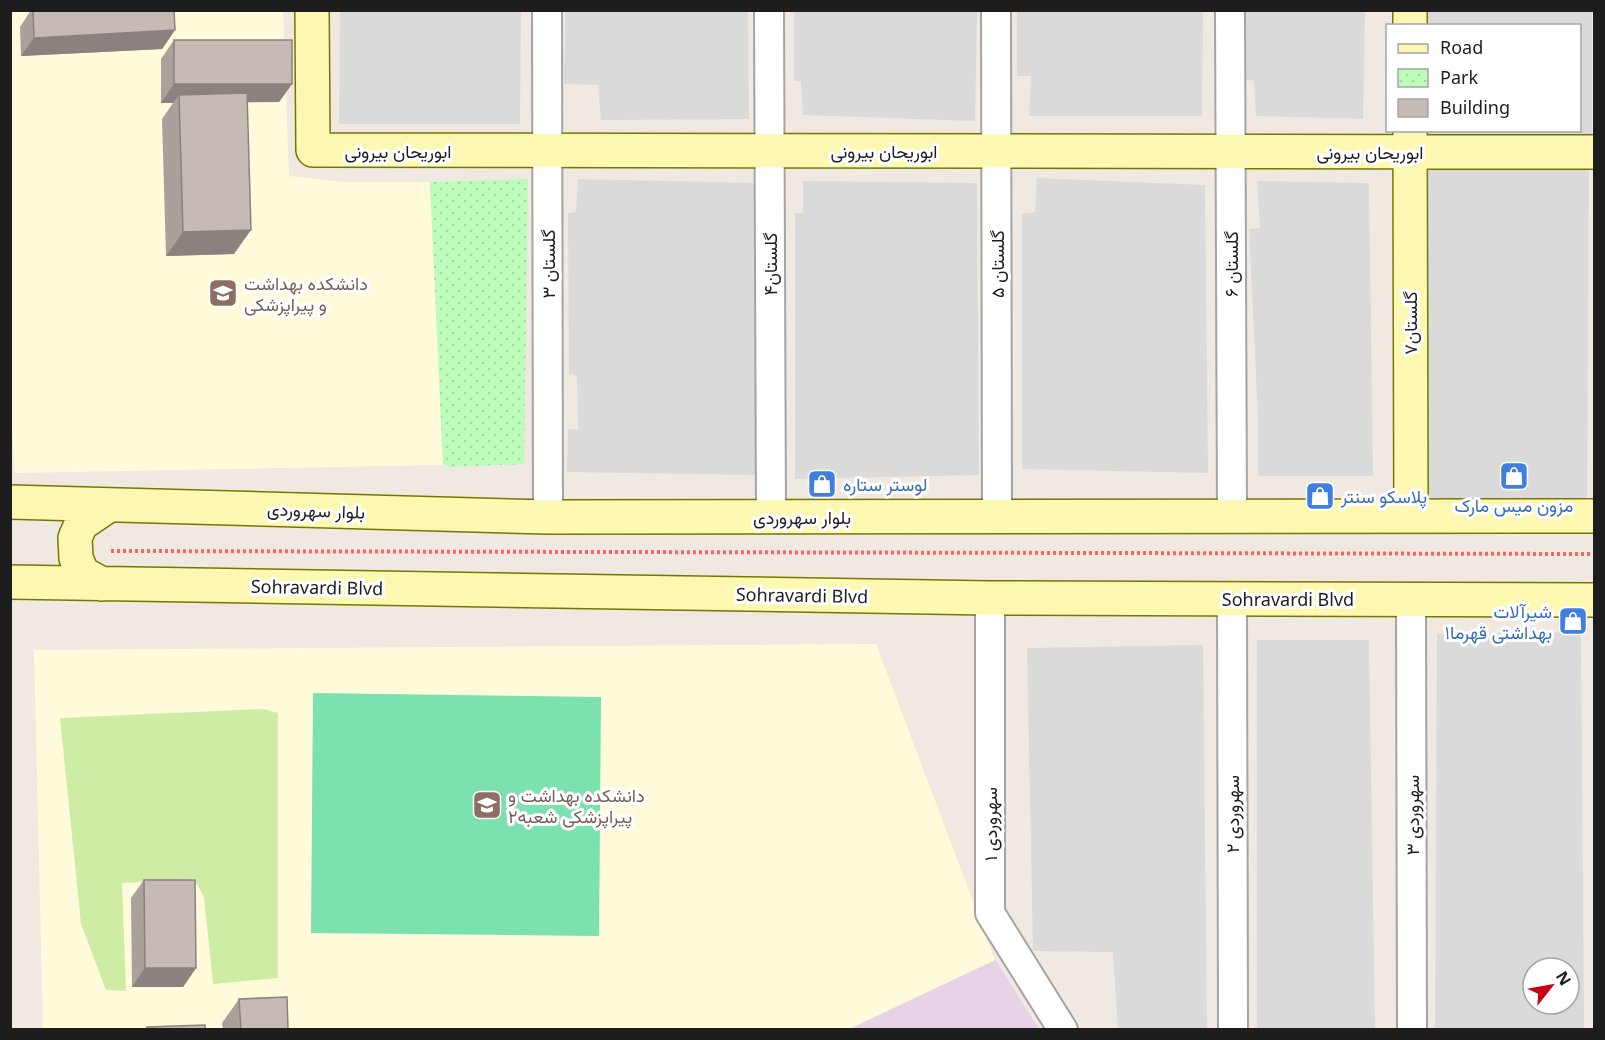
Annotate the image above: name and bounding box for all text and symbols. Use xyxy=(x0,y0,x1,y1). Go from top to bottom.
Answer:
legend xyxy=(1386,24,1581,132)
text: Road xyxy=(1440,35,1483,59)
text: Park xyxy=(1440,65,1478,89)
text: Building xyxy=(1440,95,1510,119)
street label: ابوریحان بیرونی xyxy=(344,139,452,163)
street label: ابوریحان بیرونی xyxy=(830,139,938,163)
street label: ابوریحان بیرونی xyxy=(1316,140,1424,164)
street label: گلستان ۳ xyxy=(536,229,560,299)
street label: گلستان ۵ xyxy=(985,230,1009,298)
street label: گلستان ۶ xyxy=(1219,231,1243,297)
street label: گلستان۴ xyxy=(758,233,782,296)
place label: دانشکده بهداشت و پیراپزشکی xyxy=(244,271,368,317)
school or university icon: دانشکده بهداشت و پیراپزشکی xyxy=(207,277,239,309)
street label: گلستان۷ xyxy=(1398,291,1422,355)
shop icon: مزون میس مارک xyxy=(1498,460,1530,492)
shop icon: لوستر ستاره xyxy=(806,468,838,500)
place label: لوستر ستاره xyxy=(843,472,927,496)
shop icon: پلاسکو سنتر xyxy=(1304,480,1336,512)
place label: پلاسکو سنتر xyxy=(1340,484,1427,509)
place label: مزون میس مارک xyxy=(1455,493,1573,517)
street label: بلوار سهروردی xyxy=(267,496,365,524)
street label: بلوار سهروردی xyxy=(753,505,851,529)
street label: Sohravardi Blvd xyxy=(251,574,383,600)
street label: Sohravardi Blvd xyxy=(736,582,868,608)
street label: Sohravardi Blvd xyxy=(1222,587,1354,611)
place label: شیرآلات بهداشتی قهرما۱ xyxy=(1445,599,1552,644)
shop icon: شیرآلات بهداشتی قهرما۱ xyxy=(1557,605,1589,637)
street label: سهروردی ۲ xyxy=(1220,775,1244,853)
street label: سهروردی ۳ xyxy=(1400,775,1424,855)
place label: دانشکده بهداشت و پیراپزشکى شعبه۲ xyxy=(508,783,645,829)
street label: سهروردی ۱ xyxy=(978,787,1002,861)
school or university icon: دانشکده بهداشت و پیراپزشکى شعبه۲ xyxy=(471,789,503,821)
north arrow xyxy=(1521,956,1581,1016)
text: N xyxy=(1551,967,1577,990)

